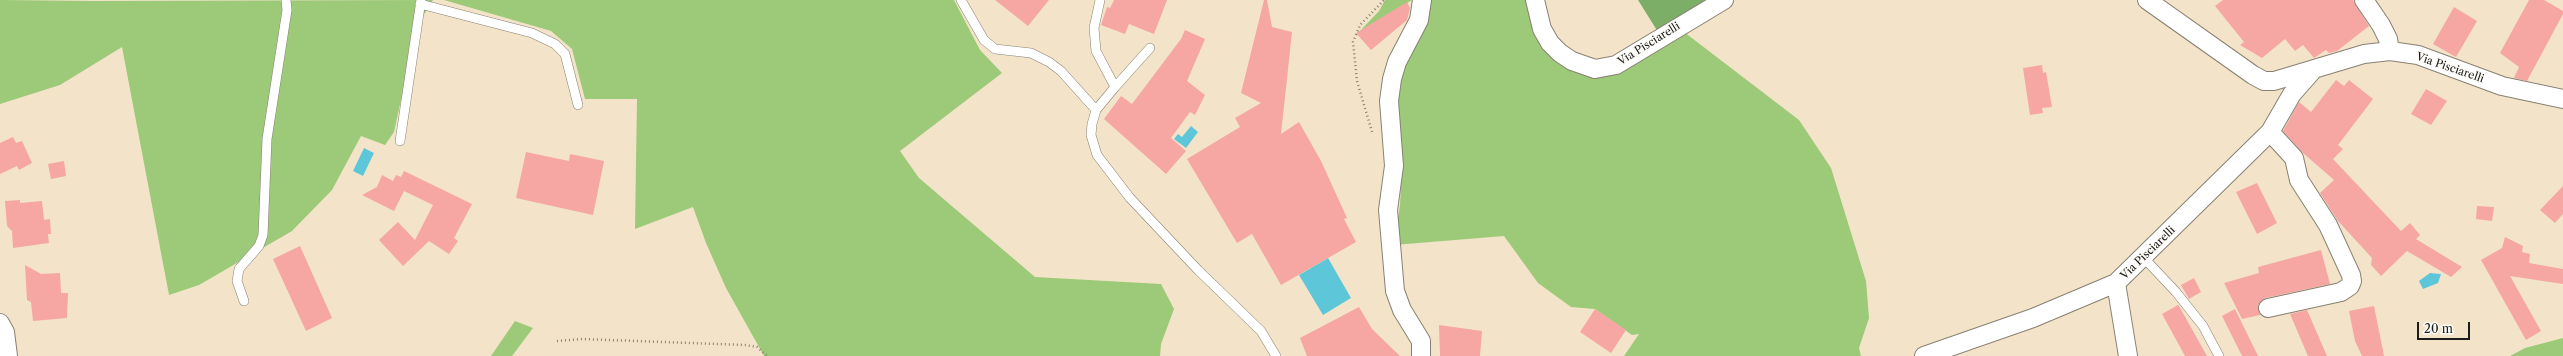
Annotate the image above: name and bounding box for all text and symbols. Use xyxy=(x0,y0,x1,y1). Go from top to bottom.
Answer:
street label: Via Pisciarelli xyxy=(1615,20,1683,68)
street label: Via Pisciarelli xyxy=(2414,50,2486,86)
street label: Via Pisciarelli xyxy=(2118,224,2178,282)
scale bar xyxy=(2419,314,2472,340)
text: 20 m xyxy=(2424,321,2453,336)

